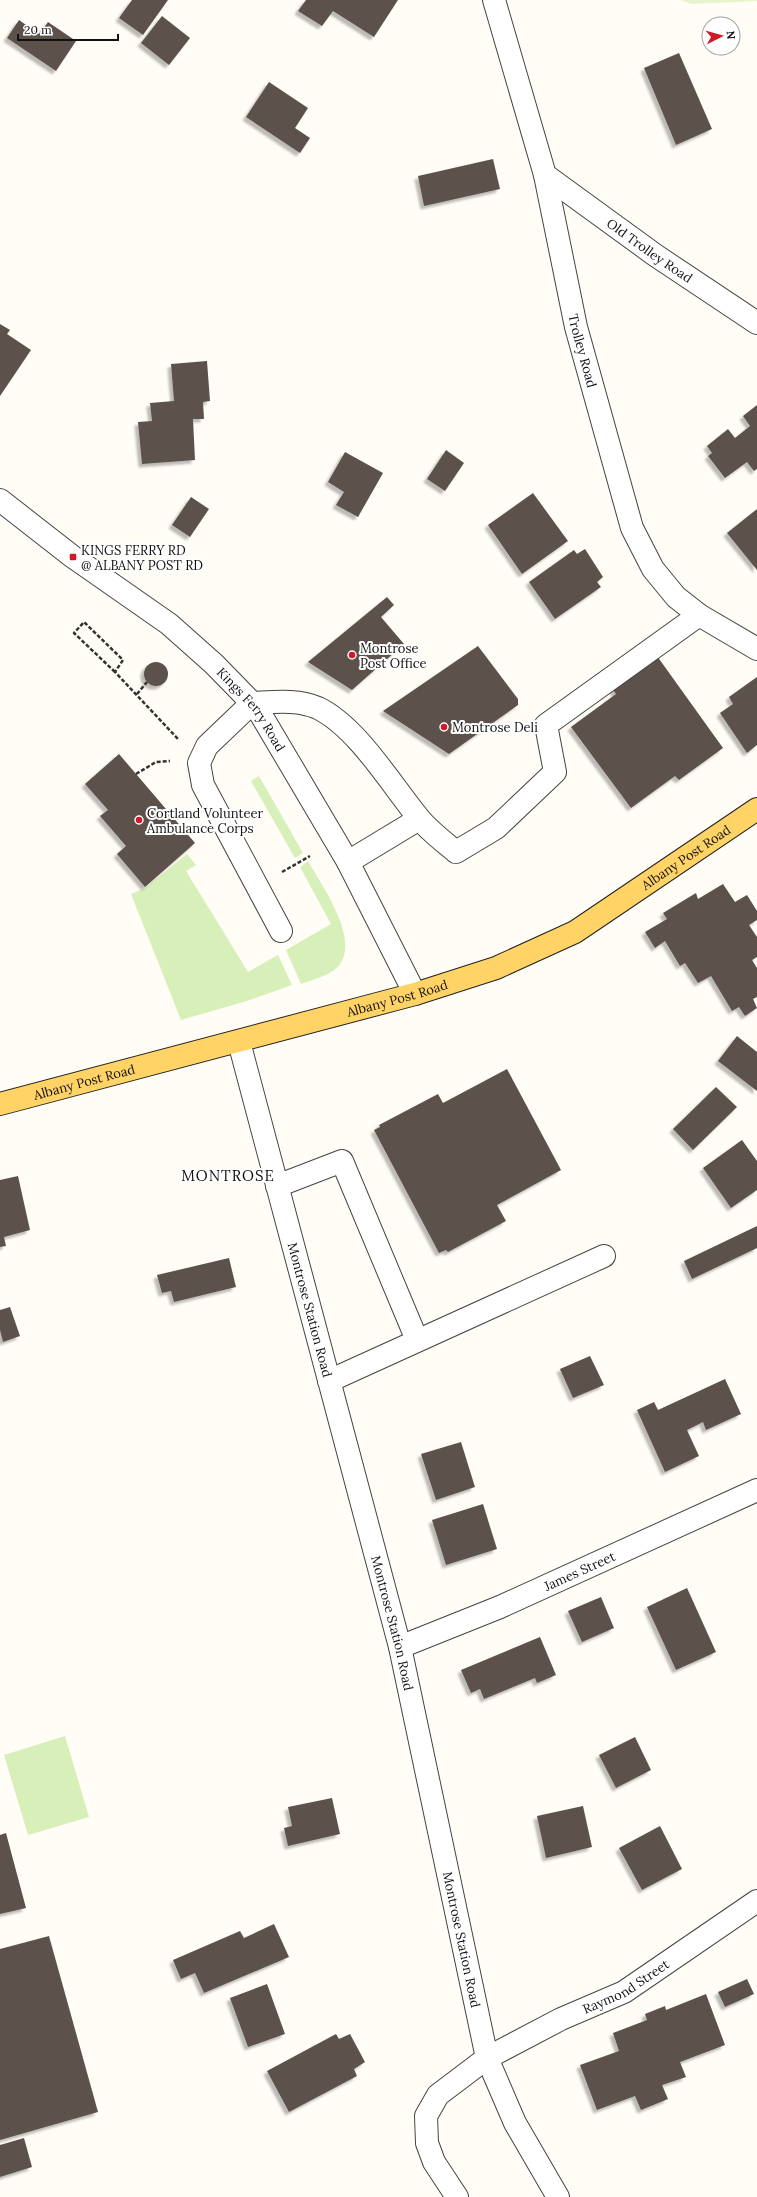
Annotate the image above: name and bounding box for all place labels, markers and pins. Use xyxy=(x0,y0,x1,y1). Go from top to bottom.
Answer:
place label: KINGS FERRY RD @ ALBANY POST RD xyxy=(81,542,203,574)
marker: KINGS FERRY RD @ ALBANY POST RD xyxy=(68,552,78,562)
place label: Montrose Post Office xyxy=(360,640,427,672)
marker: Montrose Post Office xyxy=(347,650,357,660)
place label: Montrose Deli xyxy=(452,719,538,736)
marker: Montrose Deli xyxy=(439,722,449,732)
place label: Cortland Volunteer Ambulance Corps xyxy=(146,805,263,837)
marker: Cortland Volunteer Ambulance Corps xyxy=(134,815,144,825)

